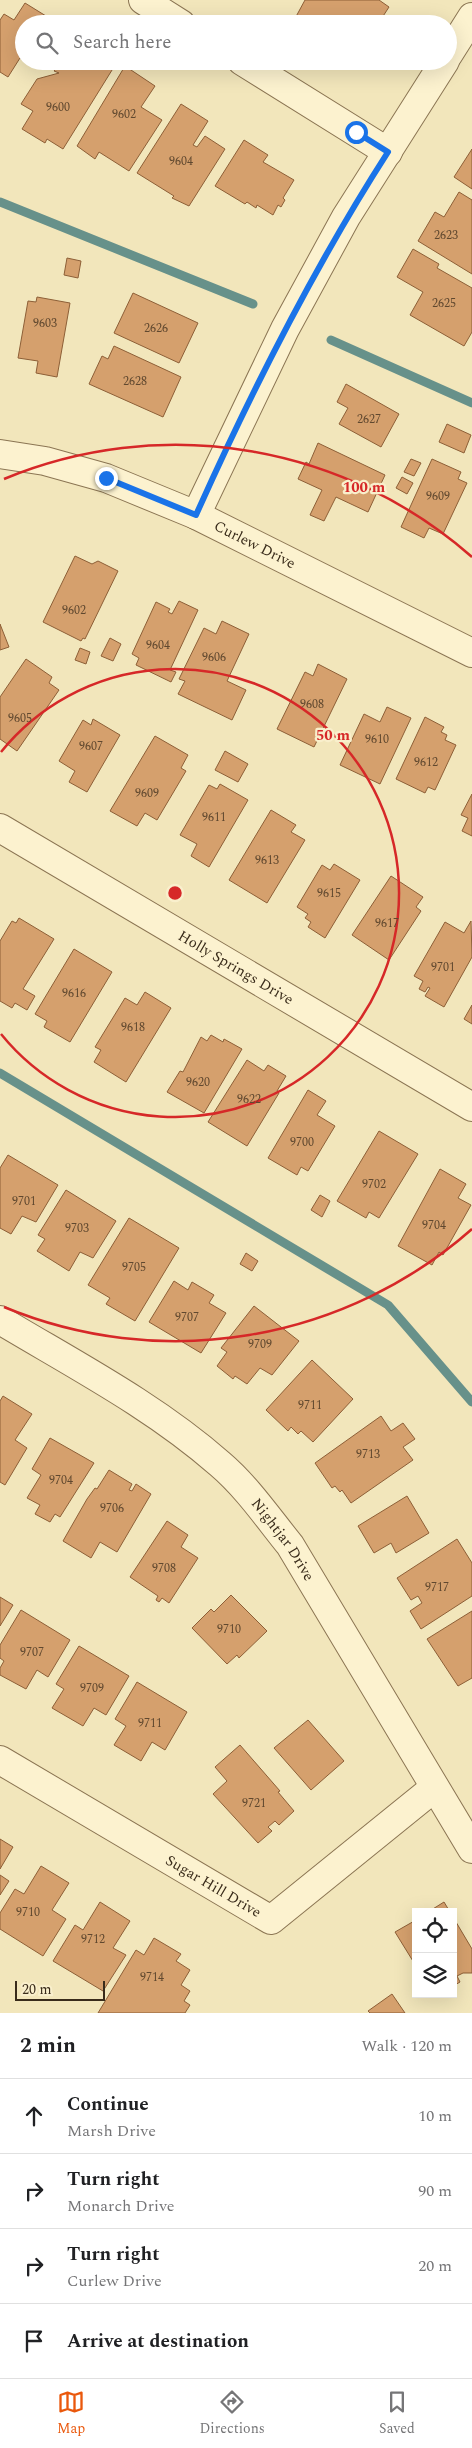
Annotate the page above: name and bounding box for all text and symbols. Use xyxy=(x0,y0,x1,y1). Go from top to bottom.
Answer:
search box xyxy=(15,15,457,70)
text: Search here xyxy=(73,28,172,57)
icon: search xyxy=(33,29,61,57)
house number: 9600 xyxy=(46,98,70,117)
house number: 9602 xyxy=(112,105,136,124)
route start xyxy=(345,121,368,144)
house number: 9604 xyxy=(169,152,193,171)
house number: 2623 xyxy=(434,226,458,245)
house number: 2625 xyxy=(432,294,456,313)
house number: 9603 xyxy=(33,314,57,333)
house number: 2626 xyxy=(144,319,168,338)
house number: 2628 xyxy=(123,372,147,391)
house number: 2627 xyxy=(357,410,381,429)
route end xyxy=(95,467,118,490)
text: 100 m xyxy=(343,476,386,499)
house number: 9609 xyxy=(426,487,450,506)
street label: Curlew Drive xyxy=(210,514,300,575)
house number: 9602 xyxy=(62,601,86,620)
house number: 9604 xyxy=(146,636,170,655)
house number: 9606 xyxy=(202,648,226,667)
house number: 9608 xyxy=(300,695,324,714)
house number: 9605 xyxy=(8,709,32,728)
text: 50 m xyxy=(316,724,351,747)
house number: 9610 xyxy=(365,730,389,749)
house number: 9607 xyxy=(79,737,103,756)
house number: 9612 xyxy=(414,753,438,772)
house number: 9609 xyxy=(135,784,159,803)
house number: 9611 xyxy=(202,808,226,827)
house number: 9613 xyxy=(255,851,279,870)
centre of rings xyxy=(166,884,184,902)
house number: 9615 xyxy=(317,884,341,903)
house number: 9617 xyxy=(375,914,399,933)
street label: Holly Springs Drive xyxy=(174,924,298,1011)
house number: 9701 xyxy=(431,958,455,977)
house number: 9616 xyxy=(62,984,86,1003)
house number: 9618 xyxy=(121,1018,145,1037)
house number: 9620 xyxy=(186,1073,210,1092)
house number: 9622 xyxy=(237,1090,261,1109)
house number: 9700 xyxy=(290,1133,314,1152)
house number: 9702 xyxy=(362,1175,386,1194)
house number: 9701 xyxy=(12,1192,36,1211)
house number: 9704 xyxy=(422,1216,446,1235)
house number: 9703 xyxy=(65,1219,89,1238)
house number: 9705 xyxy=(122,1258,146,1277)
house number: 9707 xyxy=(175,1308,199,1327)
house number: 9709 xyxy=(248,1335,272,1354)
house number: 9711 xyxy=(298,1396,322,1415)
house number: 9713 xyxy=(356,1445,380,1464)
house number: 9704 xyxy=(49,1471,73,1490)
street label: Nightjar Drive xyxy=(246,1493,320,1585)
house number: 9706 xyxy=(100,1499,124,1518)
house number: 9708 xyxy=(152,1559,176,1578)
house number: 9717 xyxy=(425,1578,449,1597)
house number: 9710 xyxy=(217,1620,241,1639)
house number: 9707 xyxy=(20,1643,44,1662)
house number: 9709 xyxy=(80,1679,104,1698)
house number: 9711 xyxy=(138,1714,162,1733)
house number: 9721 xyxy=(242,1794,266,1813)
street label: Sugar Hill Drive xyxy=(161,1849,266,1923)
house number: 9710 xyxy=(16,1903,40,1922)
map controls xyxy=(412,1908,457,1998)
button: locate xyxy=(412,1908,457,1953)
house number: 9712 xyxy=(81,1930,105,1949)
button: layers xyxy=(412,1953,457,1998)
house number: 9714 xyxy=(140,1968,164,1987)
scale bar xyxy=(15,1978,105,2001)
text: 20 m xyxy=(22,1979,52,2000)
text: 2 min xyxy=(20,2030,76,2062)
text: Walk · 120 m xyxy=(361,2034,452,2058)
text: Continue xyxy=(67,2090,149,2119)
icon: ahead xyxy=(20,2102,48,2130)
text: 10 m xyxy=(418,2104,452,2128)
text: Marsh Drive xyxy=(67,2119,156,2143)
text: Turn right xyxy=(67,2165,160,2194)
icon: right xyxy=(20,2177,48,2205)
text: 90 m xyxy=(418,2179,452,2203)
text: Monarch Drive xyxy=(67,2194,175,2218)
text: Turn right xyxy=(67,2240,160,2269)
icon: right xyxy=(20,2252,48,2280)
text: 20 m xyxy=(418,2254,452,2278)
text: Curlew Drive xyxy=(67,2269,162,2293)
icon: arrive xyxy=(20,2327,48,2355)
text: Arrive at destination xyxy=(67,2327,249,2356)
tab: Map xyxy=(57,2388,85,2439)
tab: Directions xyxy=(199,2388,265,2439)
tab: Saved xyxy=(379,2388,415,2439)

